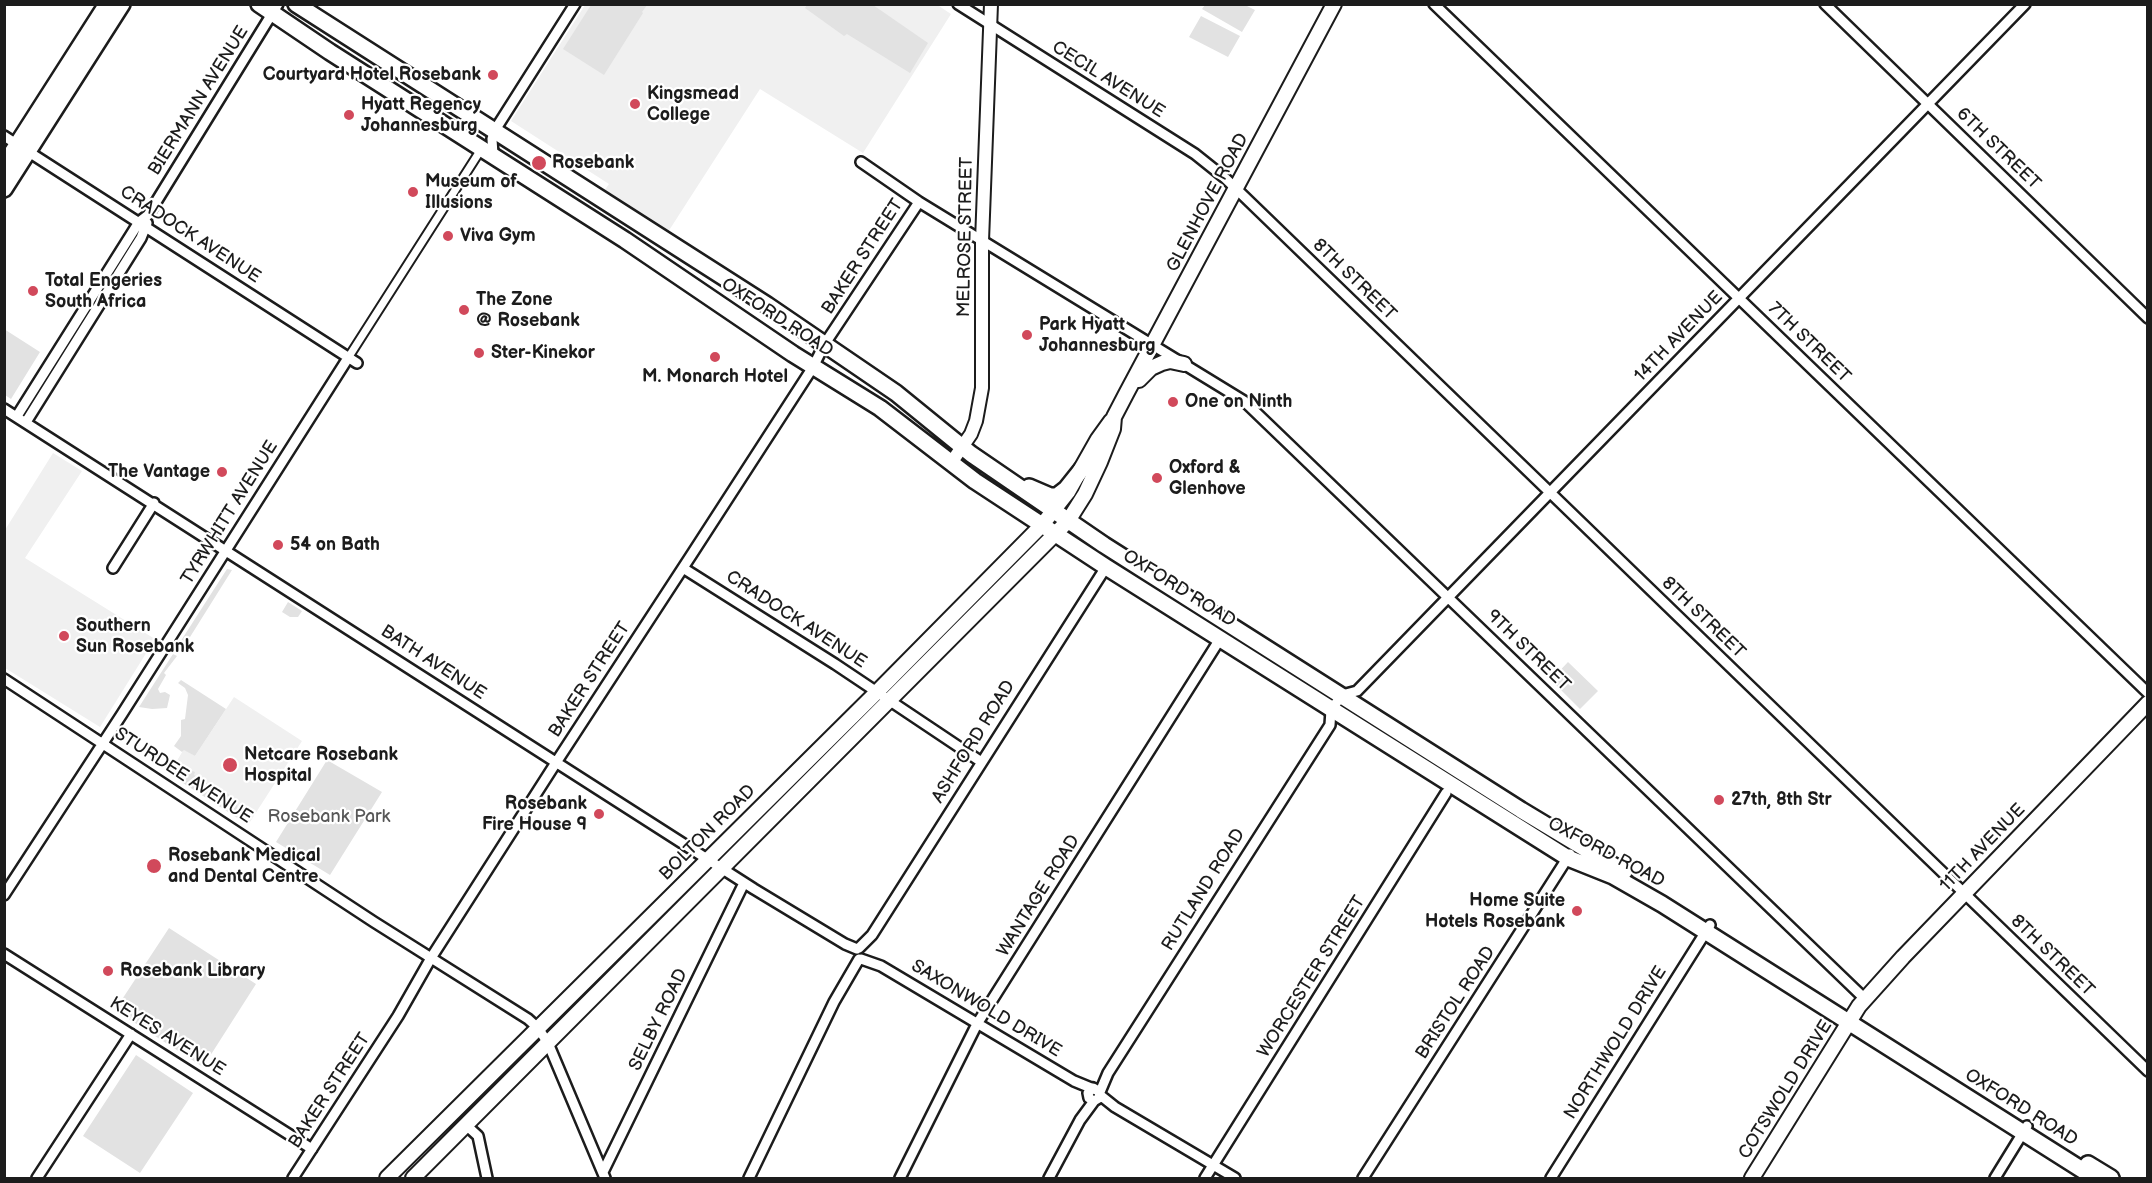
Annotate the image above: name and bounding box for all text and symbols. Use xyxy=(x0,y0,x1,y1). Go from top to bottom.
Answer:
street label: BIERMANN AVENUE xyxy=(144,22,254,180)
street label: CECIL AVENUE xyxy=(1048,37,1168,123)
place label: Courtyard Hotel Rosebank xyxy=(263,64,481,86)
marker: Courtyard Hotel Rosebank xyxy=(486,68,500,82)
place label: Kingsmead College xyxy=(647,83,739,125)
place label: Hyatt Regency Johannesburg xyxy=(361,94,481,136)
marker: Kingsmead College xyxy=(628,97,642,111)
street label: 6TH STREET xyxy=(1951,104,2045,194)
marker: Hyatt Regency Johannesburg xyxy=(342,108,356,122)
street label: GLENHOVE ROAD xyxy=(1162,130,1254,276)
place label: Rosebank xyxy=(552,152,634,174)
marker: Rosebank xyxy=(530,154,548,172)
street label: MELROSE STREET xyxy=(954,157,978,317)
place label: Museum of Illusions xyxy=(425,171,517,213)
street label: CRADOCK AVENUE xyxy=(116,181,264,289)
marker: Museum of Illusions xyxy=(406,185,420,199)
street label: BAKER STREET xyxy=(818,195,908,319)
place label: Viva Gym xyxy=(460,225,536,247)
marker: Viva Gym xyxy=(441,229,455,243)
street label: 8TH STREET xyxy=(1308,235,1400,325)
place label: Total Engeries South Africa xyxy=(45,270,162,312)
street label: OXFORD ROAD xyxy=(717,274,837,362)
marker: Total Engeries South Africa xyxy=(26,284,40,298)
street label: 14TH AVENUE xyxy=(1630,287,1728,387)
place label: The Zone @ Rosebank xyxy=(476,289,580,332)
street label: 7TH STREET xyxy=(1763,298,1855,388)
marker: The Zone @ Rosebank xyxy=(457,303,471,317)
place label: Park Hyatt Johannesburg xyxy=(1039,314,1155,356)
marker: Park Hyatt Johannesburg xyxy=(1020,328,1034,342)
place label: Ster-Kinekor xyxy=(491,342,595,364)
marker: Ster-Kinekor xyxy=(472,346,486,360)
marker: M. Monarch Hotel xyxy=(708,350,722,364)
place label: M. Monarch Hotel xyxy=(642,366,788,388)
place label: One on Ninth xyxy=(1185,391,1292,413)
marker: One on Ninth xyxy=(1166,395,1180,409)
street label: TYRWHITT AVENUE xyxy=(177,437,283,589)
place label: Oxford & Glenhove xyxy=(1169,457,1245,500)
place label: The Vantage xyxy=(108,461,210,483)
marker: The Vantage xyxy=(215,465,229,479)
marker: Oxford & Glenhove xyxy=(1150,471,1164,485)
place label: 54 on Bath xyxy=(290,534,380,556)
marker: 54 on Bath xyxy=(271,538,285,552)
street label: OXFORD ROAD xyxy=(1119,546,1239,632)
street label: CRADOCK AVENUE xyxy=(722,566,870,674)
street label: 8TH STREET xyxy=(1657,573,1749,663)
street label: 9TH STREET xyxy=(1482,606,1574,696)
place label: Southern Sun Rosebank xyxy=(76,615,194,658)
street label: BAKER STREET xyxy=(545,618,635,742)
street label: BATH AVENUE xyxy=(376,621,490,705)
marker: Southern Sun Rosebank xyxy=(57,629,71,643)
street label: ASHFORD ROAD xyxy=(928,677,1020,807)
street label: STURDEE AVENUE xyxy=(110,723,256,829)
place label: Netcare Rosebank Hospital xyxy=(244,744,398,786)
marker: Netcare Rosebank Hospital xyxy=(221,756,239,774)
street label: BOLTON ROAD xyxy=(656,781,760,885)
place label: 27th, 8th Str xyxy=(1731,789,1832,811)
place label: Rosebank Fire House 9 xyxy=(482,793,587,836)
marker: 27th, 8th Str xyxy=(1712,793,1726,807)
street label: 11TH AVENUE xyxy=(1936,800,2030,896)
park label: Rosebank Park xyxy=(268,806,390,828)
marker: Rosebank Fire House 9 xyxy=(592,807,606,821)
street label: OXFORD ROAD xyxy=(1544,813,1668,893)
street label: RUTLAND ROAD xyxy=(1158,825,1250,955)
street label: WANTAGE ROAD xyxy=(993,831,1085,961)
place label: Rosebank Medical and Dental Centre xyxy=(168,845,321,888)
marker: Rosebank Medical and Dental Centre xyxy=(145,857,163,875)
place label: Home Suite Hotels Rosebank xyxy=(1425,890,1565,932)
street label: WORCESTER STREET xyxy=(1253,892,1371,1062)
marker: Home Suite Hotels Rosebank xyxy=(1570,904,1584,918)
street label: 8TH STREET xyxy=(2006,911,2098,1001)
street label: BRISTOL ROAD xyxy=(1412,943,1500,1063)
street label: SAXONWOLD DRIVE xyxy=(907,956,1065,1062)
place label: Rosebank Library xyxy=(120,960,265,982)
street label: NORTHWOLD DRIVE xyxy=(1560,962,1672,1124)
marker: Rosebank Library xyxy=(101,964,115,978)
street label: SELBY ROAD xyxy=(625,965,693,1075)
street label: KEYES AVENUE xyxy=(105,993,229,1081)
street label: COTSWOLD DRIVE xyxy=(1735,1017,1837,1163)
street label: BAKER STREET xyxy=(285,1029,375,1153)
street label: OXFORD ROAD xyxy=(1961,1065,2081,1151)

